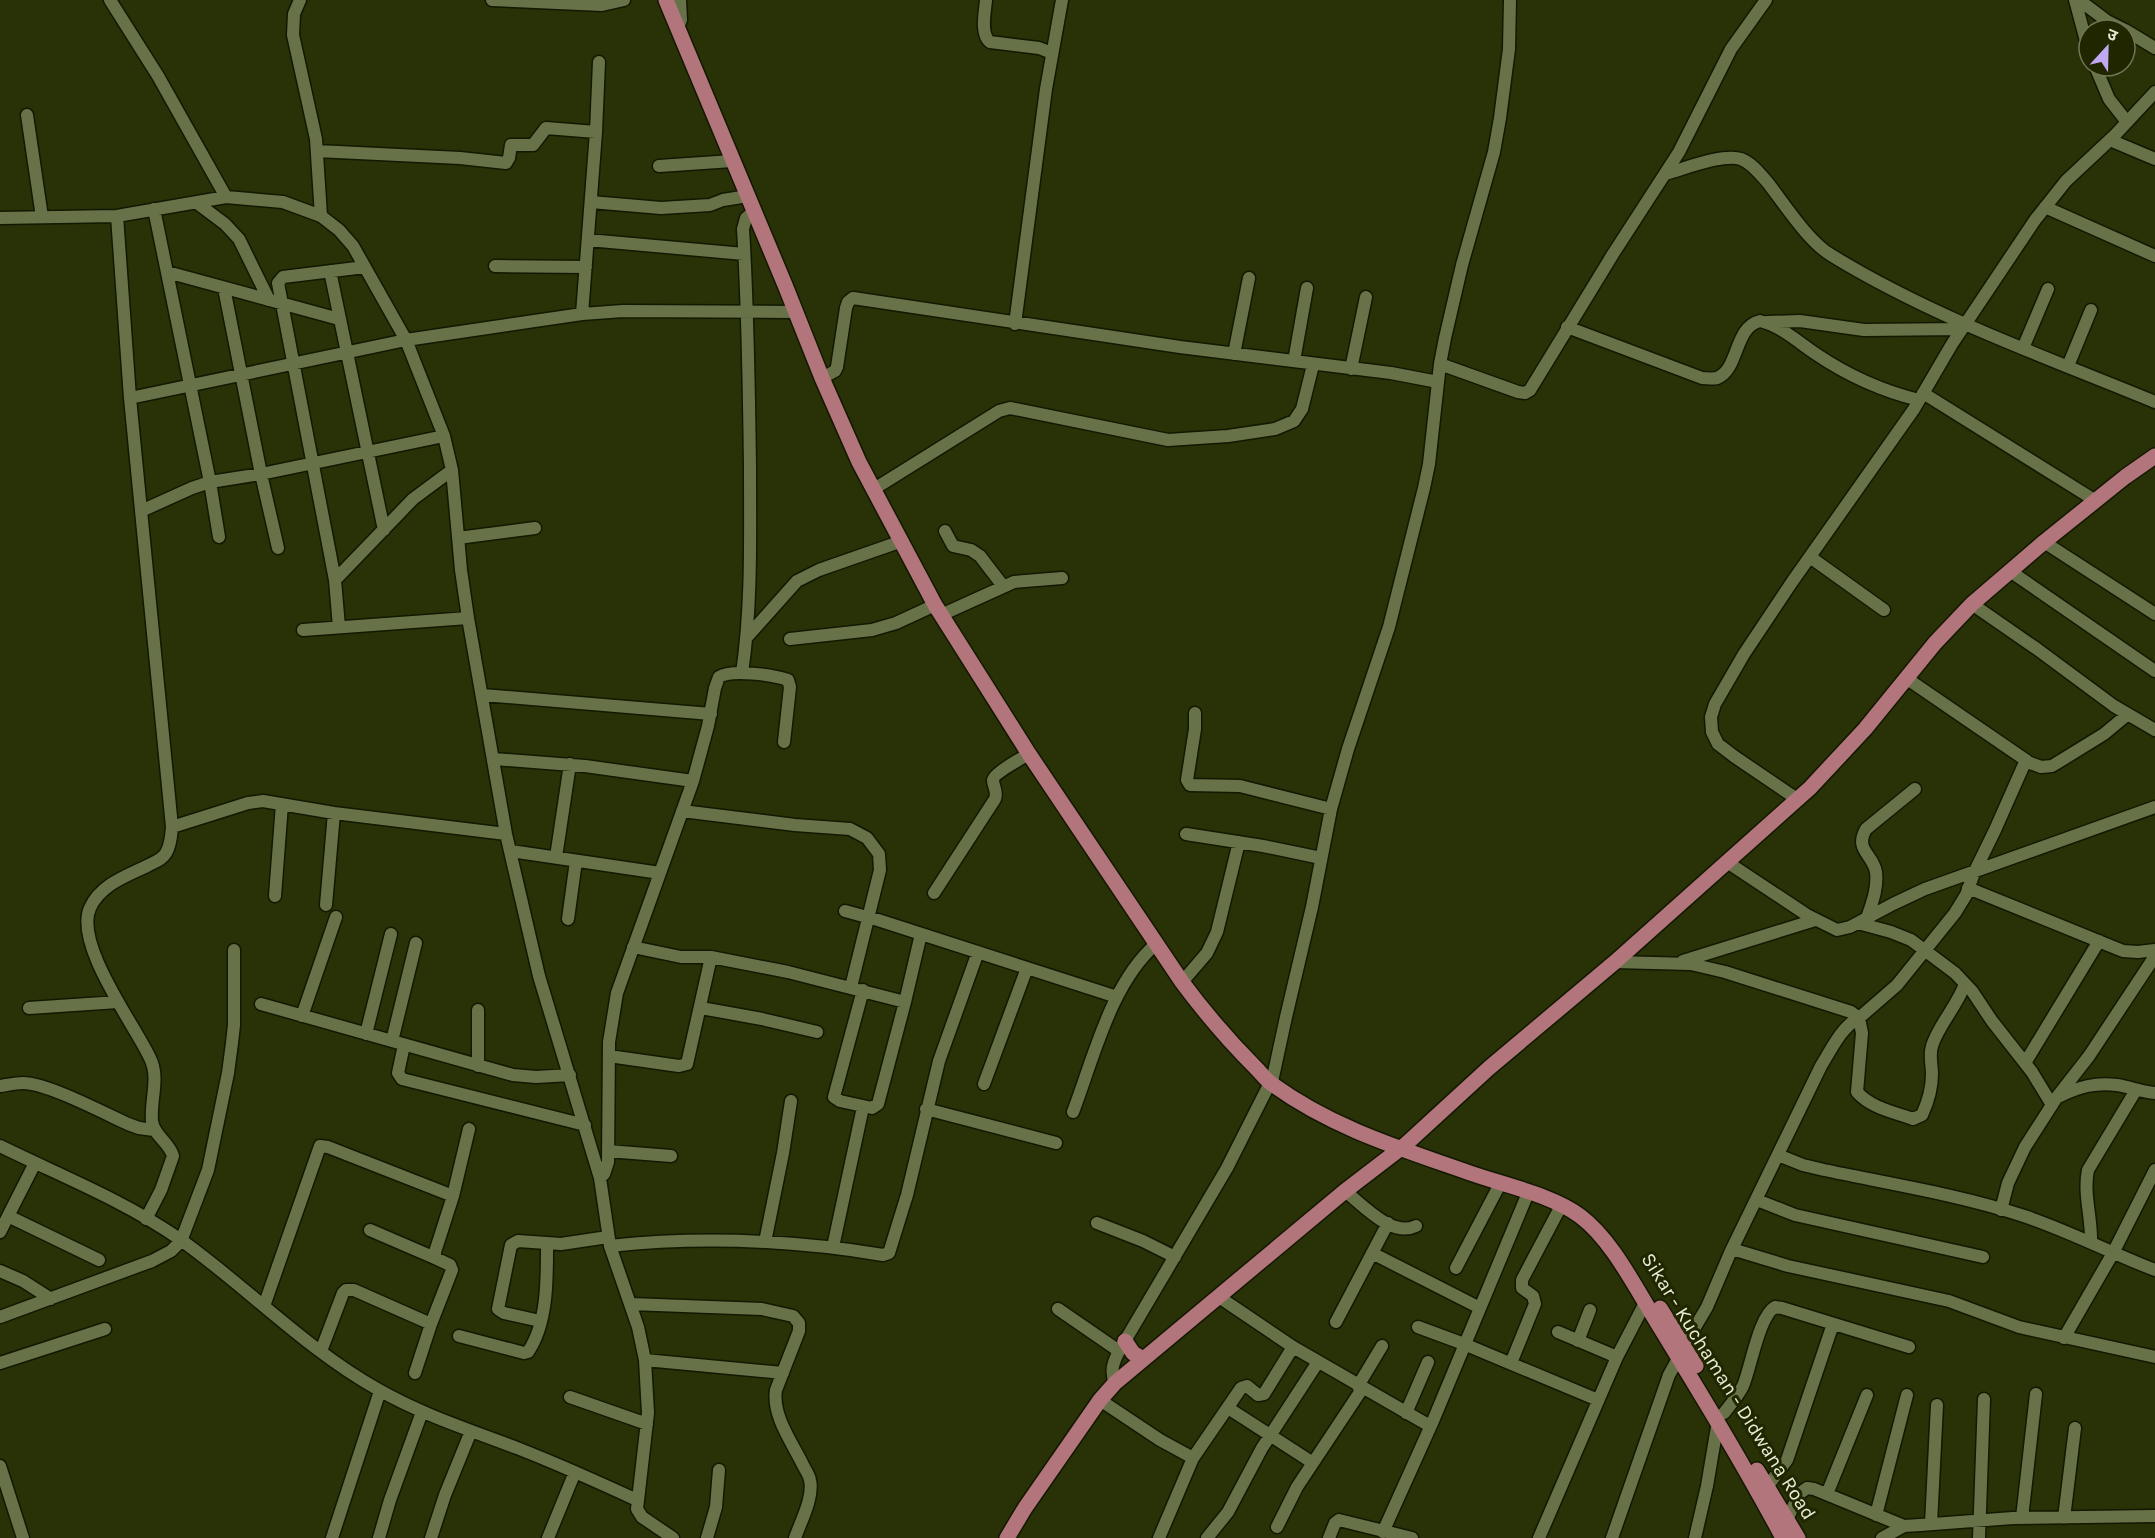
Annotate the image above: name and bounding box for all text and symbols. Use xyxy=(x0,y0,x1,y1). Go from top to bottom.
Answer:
north arrow xyxy=(2077,18,2137,78)
text: उ xyxy=(2105,24,2121,45)
street label: Sikar - Kuchaman - Didwana Road xyxy=(1637,1249,1821,1524)

